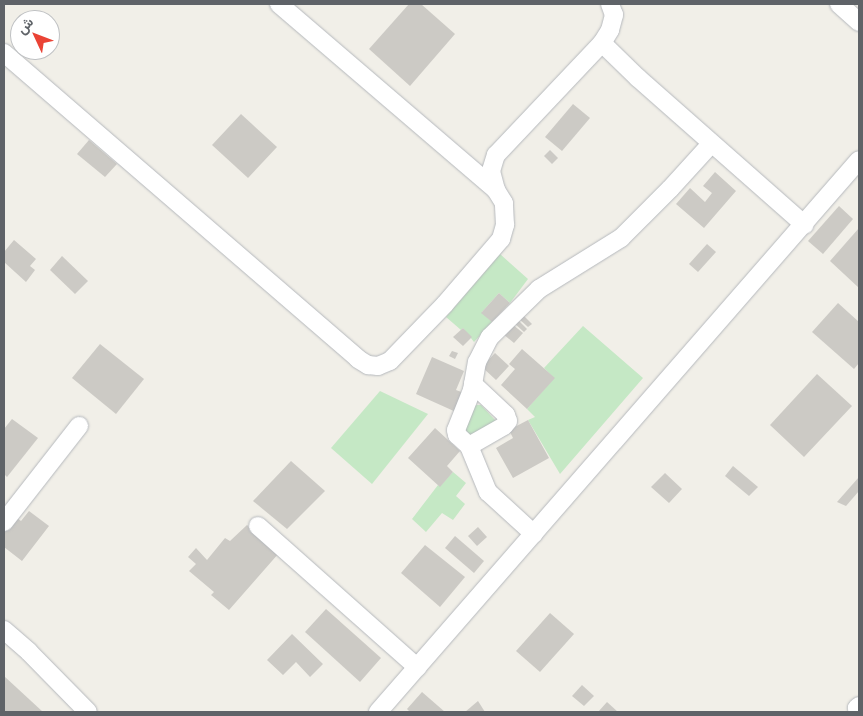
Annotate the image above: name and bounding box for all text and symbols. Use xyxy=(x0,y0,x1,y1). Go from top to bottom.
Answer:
north arrow xyxy=(10,10,60,60)
text: ش xyxy=(13,14,36,37)

